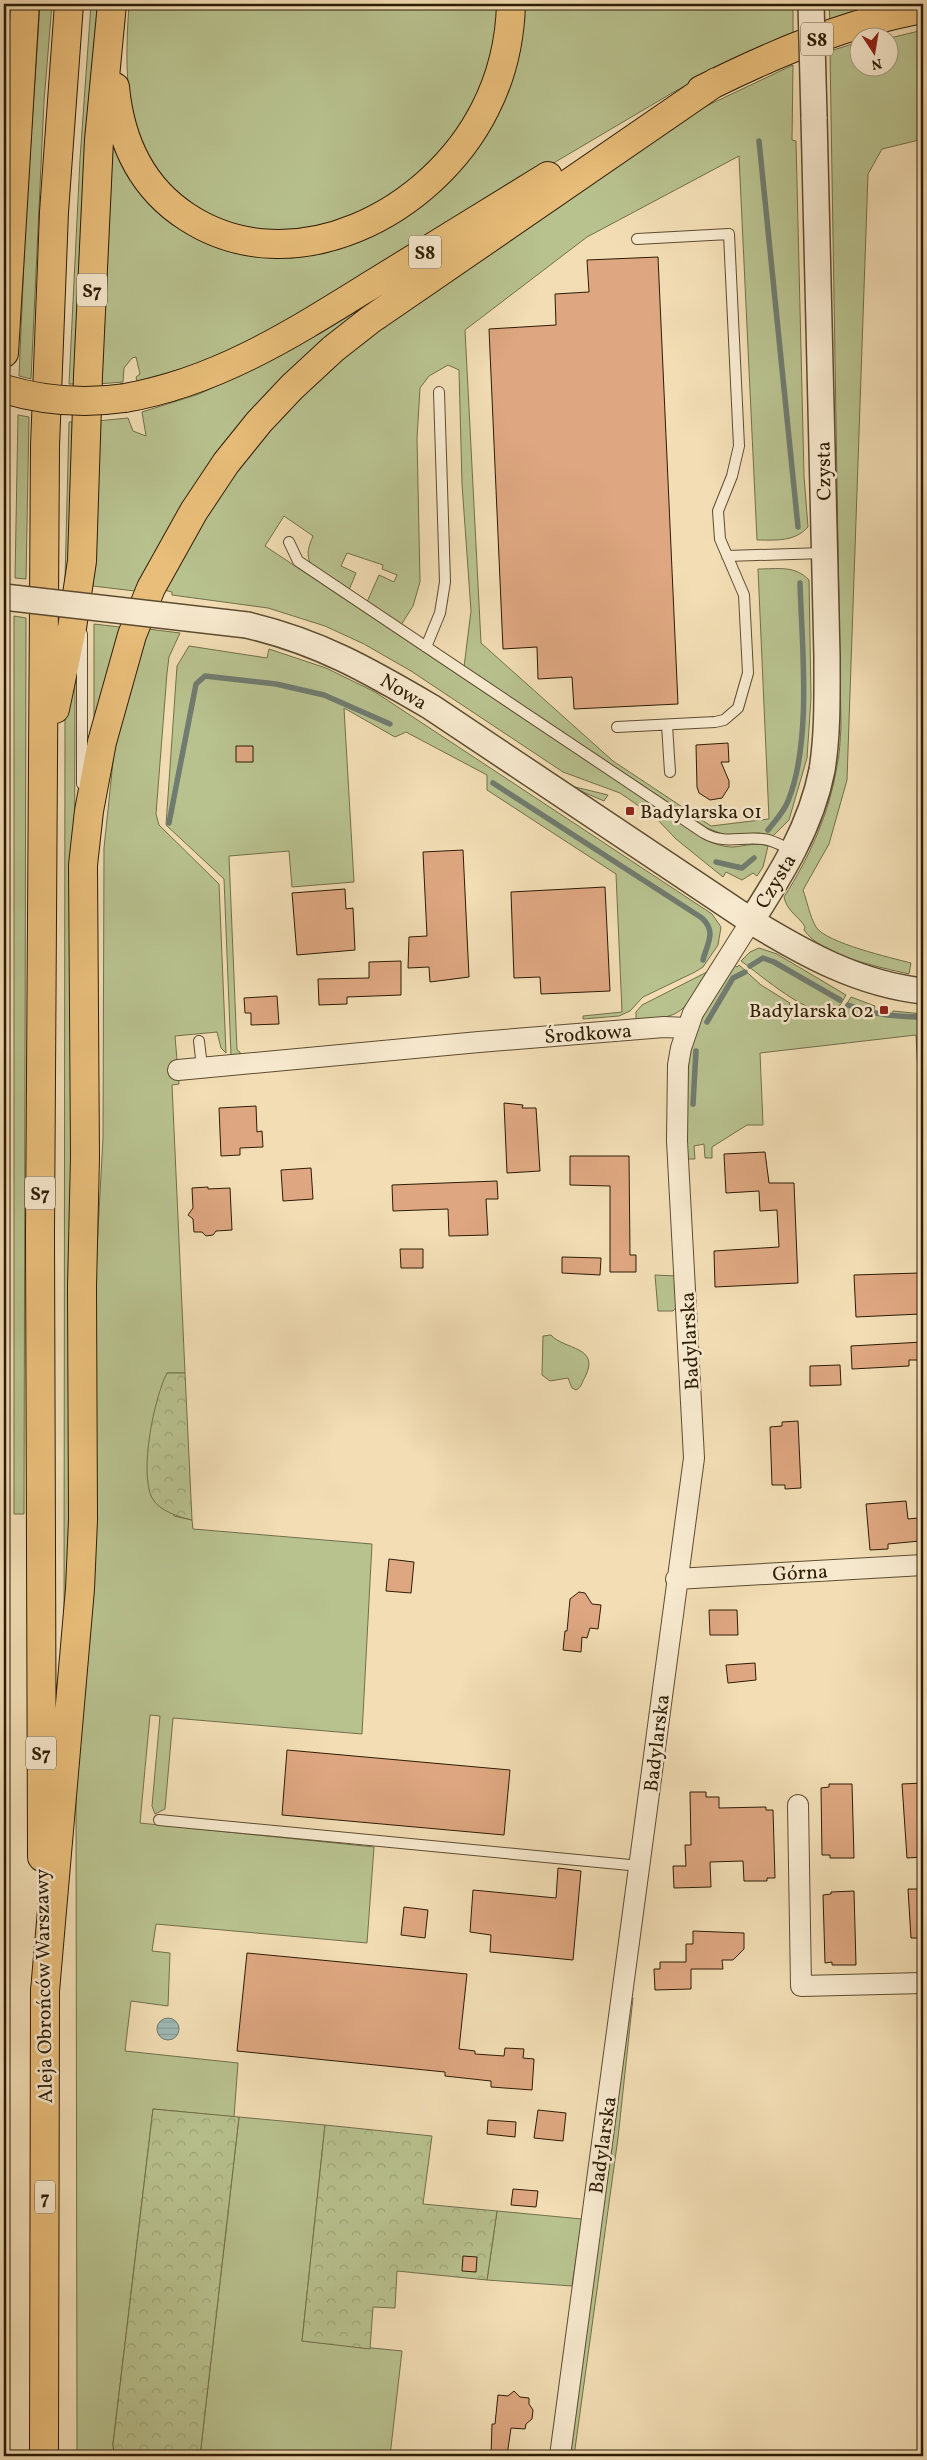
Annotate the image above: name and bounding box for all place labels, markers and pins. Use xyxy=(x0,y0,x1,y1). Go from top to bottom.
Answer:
place label: Badylarska 01 xyxy=(640,799,762,827)
marker: Badylarska 01 xyxy=(624,805,636,817)
place label: Badylarska 02 xyxy=(749,998,874,1026)
marker: Badylarska 02 xyxy=(878,1004,890,1016)

